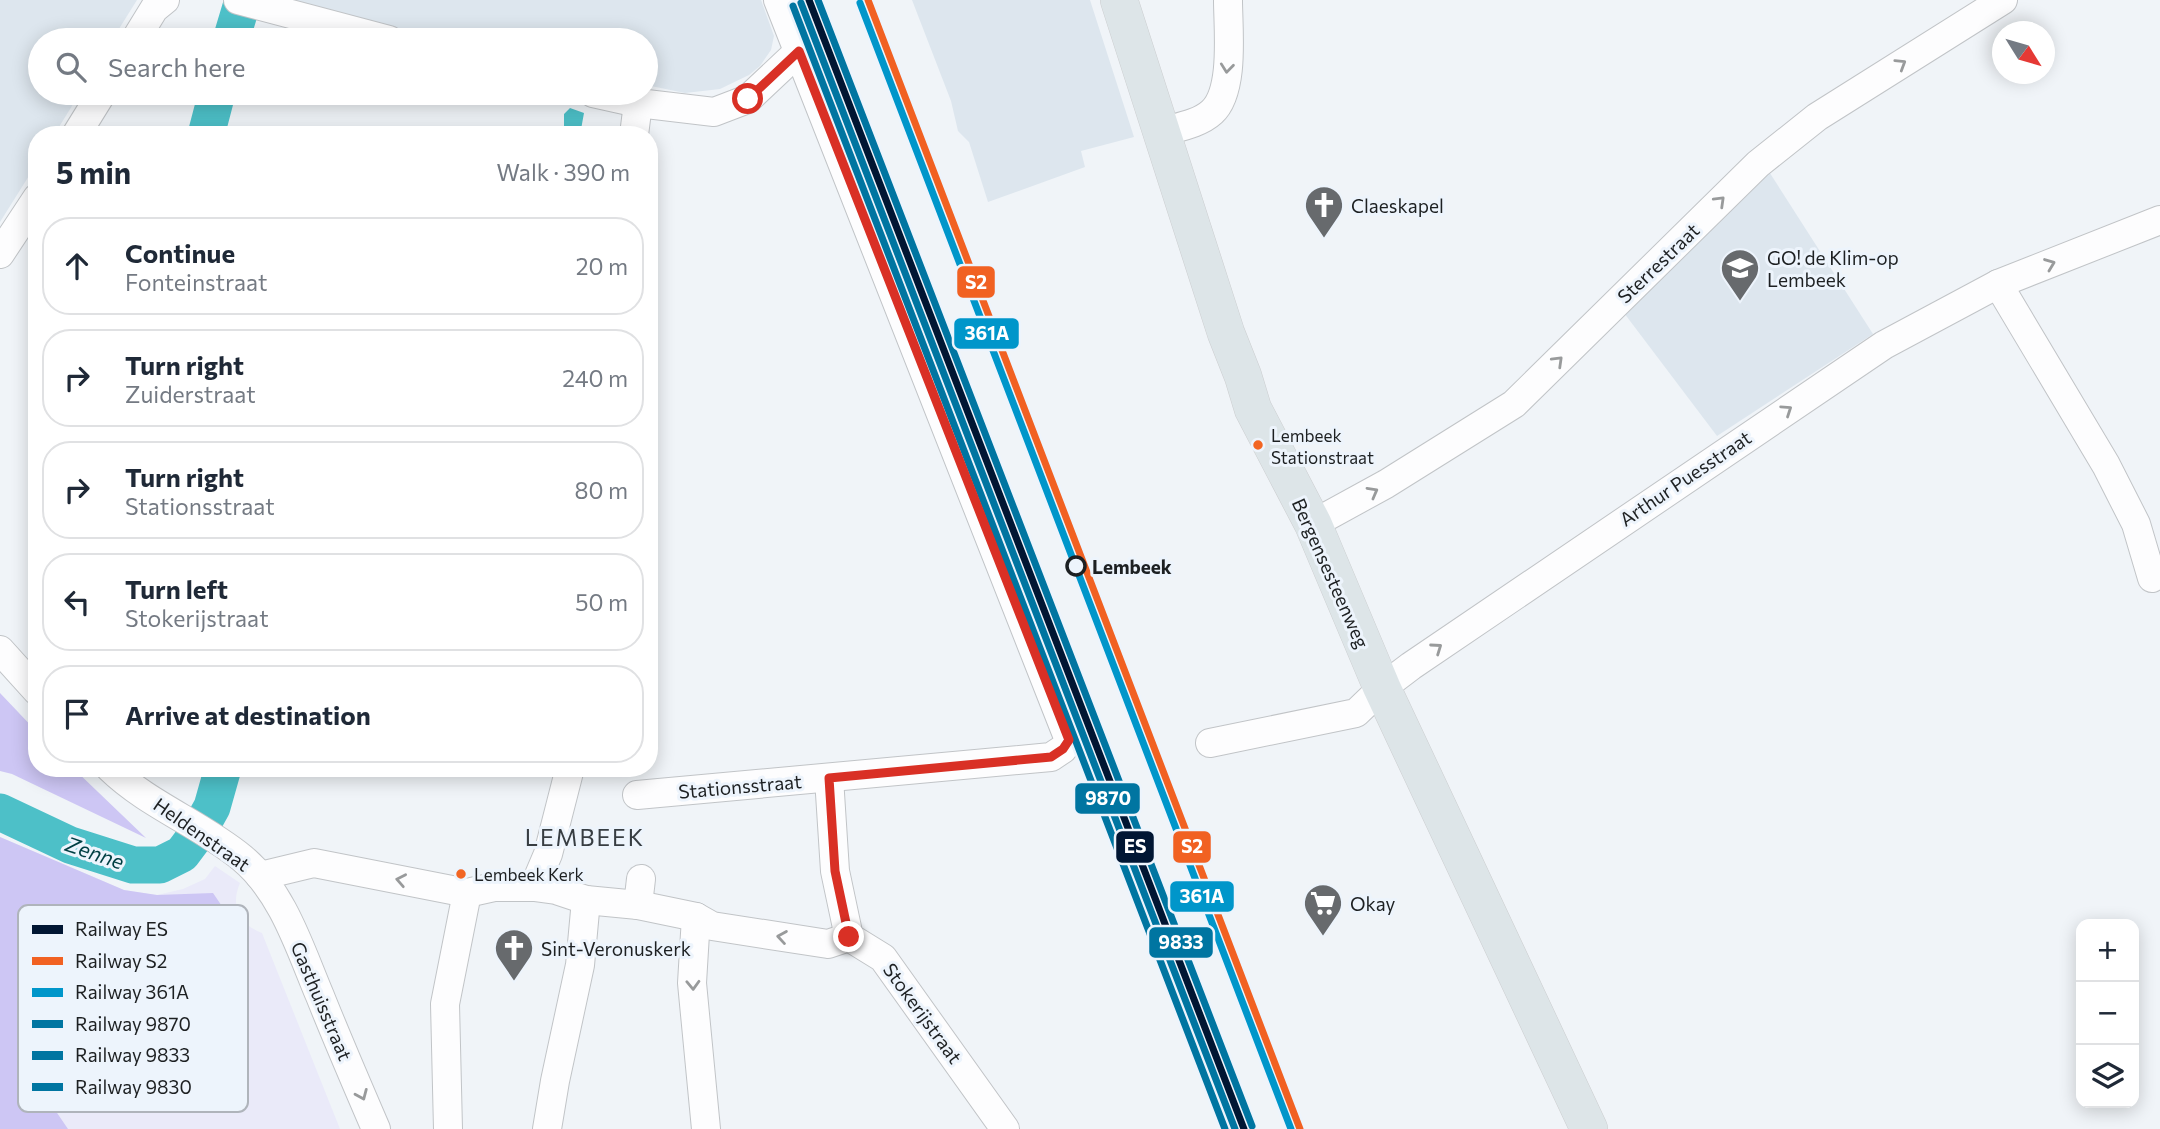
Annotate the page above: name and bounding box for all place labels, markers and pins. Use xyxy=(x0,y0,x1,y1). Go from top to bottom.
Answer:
church icon: Claeskapel xyxy=(1303,184,1345,239)
place label: Claeskapel xyxy=(1351,194,1444,217)
place label: GO! de Klim-op Lembeek xyxy=(1767,246,1899,291)
school or university icon: GO! de Klim-op Lembeek xyxy=(1719,247,1761,302)
place label: Lembeek Stationstraat xyxy=(1271,425,1374,468)
marker: Lembeek Stationstraat xyxy=(1251,438,1265,452)
place label: Lembeek xyxy=(1092,555,1172,578)
marker: Lembeek xyxy=(1066,556,1086,576)
place label: Lembeek Kerk xyxy=(474,864,584,885)
marker: Lembeek Kerk xyxy=(454,867,468,881)
supermarket icon: Okay xyxy=(1302,882,1344,937)
place label: Okay xyxy=(1350,892,1396,915)
church icon: Sint-Veronuskerk xyxy=(493,927,535,982)
place label: Sint-Veronuskerk xyxy=(541,937,691,960)

